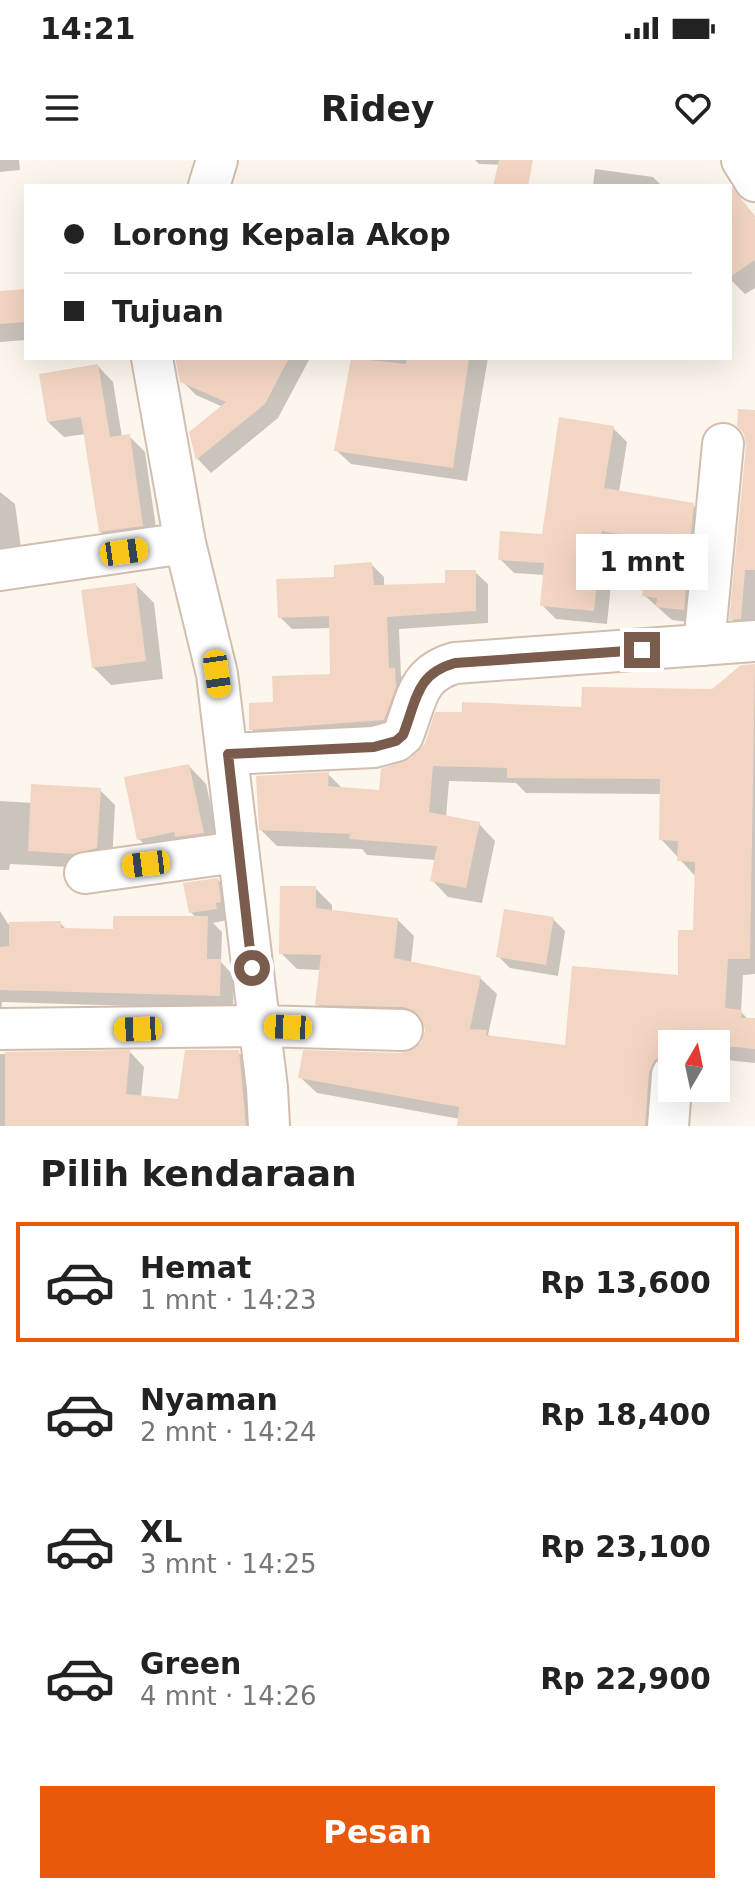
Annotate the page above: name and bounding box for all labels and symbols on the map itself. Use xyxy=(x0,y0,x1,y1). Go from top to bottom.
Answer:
callout: 1 mnt xyxy=(576,534,708,590)
car xyxy=(99,537,149,567)
route end xyxy=(624,632,660,668)
car xyxy=(202,649,232,699)
car xyxy=(121,849,171,879)
route start xyxy=(234,950,270,986)
car xyxy=(264,1014,312,1040)
car xyxy=(114,1016,162,1042)
north arrow xyxy=(658,1030,730,1102)

